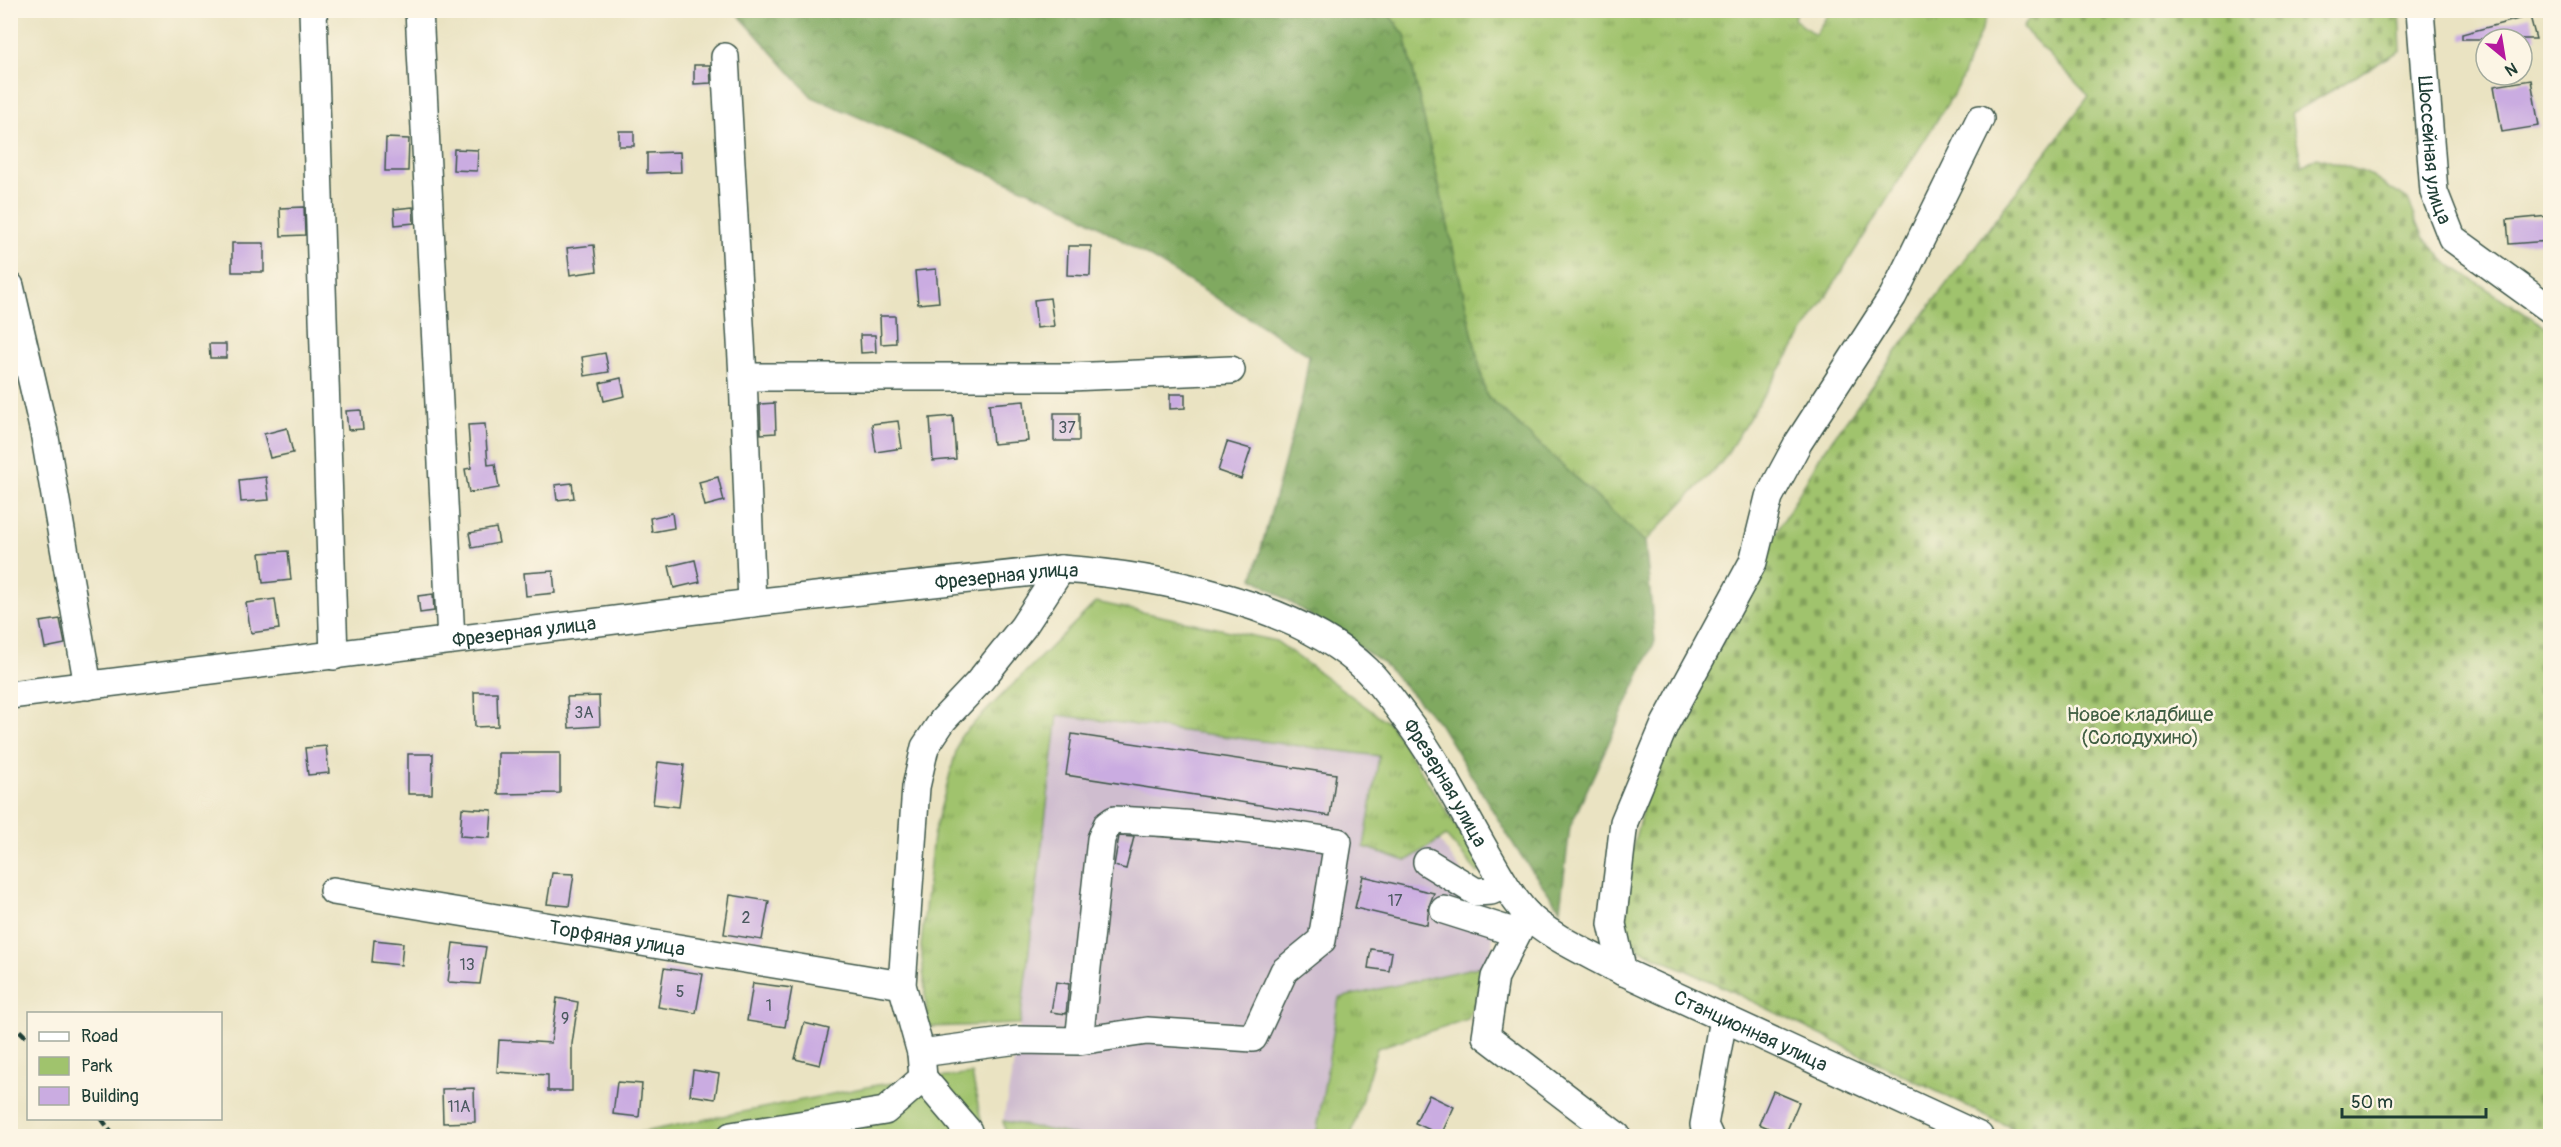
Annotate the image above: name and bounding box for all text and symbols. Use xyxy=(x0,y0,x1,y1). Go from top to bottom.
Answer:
north arrow xyxy=(2474,27,2534,87)
text: N xyxy=(2501,58,2521,81)
street label: Шоссейная улица xyxy=(2412,75,2457,228)
house number: 37 xyxy=(1058,418,1076,438)
street label: Фрезерная улица xyxy=(934,557,1080,596)
street label: Фрезерная улица xyxy=(451,610,597,653)
park label: Новое кладбище (Солодухино) xyxy=(2067,702,2213,750)
house number: 3А xyxy=(574,703,594,723)
street label: Фрезерная улица xyxy=(1397,714,1493,852)
house number: 17 xyxy=(1388,891,1403,911)
house number: 2 xyxy=(742,908,751,928)
street label: Торфяная улица xyxy=(547,915,687,962)
house number: 13 xyxy=(459,955,475,975)
house number: 5 xyxy=(676,982,684,1002)
street label: Станционная улица xyxy=(1670,985,1832,1077)
house number: 1 xyxy=(766,996,772,1016)
house number: 9 xyxy=(561,1009,569,1029)
legend xyxy=(27,1012,222,1120)
text: Road xyxy=(81,1025,118,1048)
text: Park xyxy=(81,1055,113,1078)
scale bar xyxy=(2342,1081,2486,1119)
text: Building xyxy=(81,1085,139,1108)
text: 50 m xyxy=(2351,1091,2393,1114)
house number: 11А xyxy=(448,1097,470,1117)

